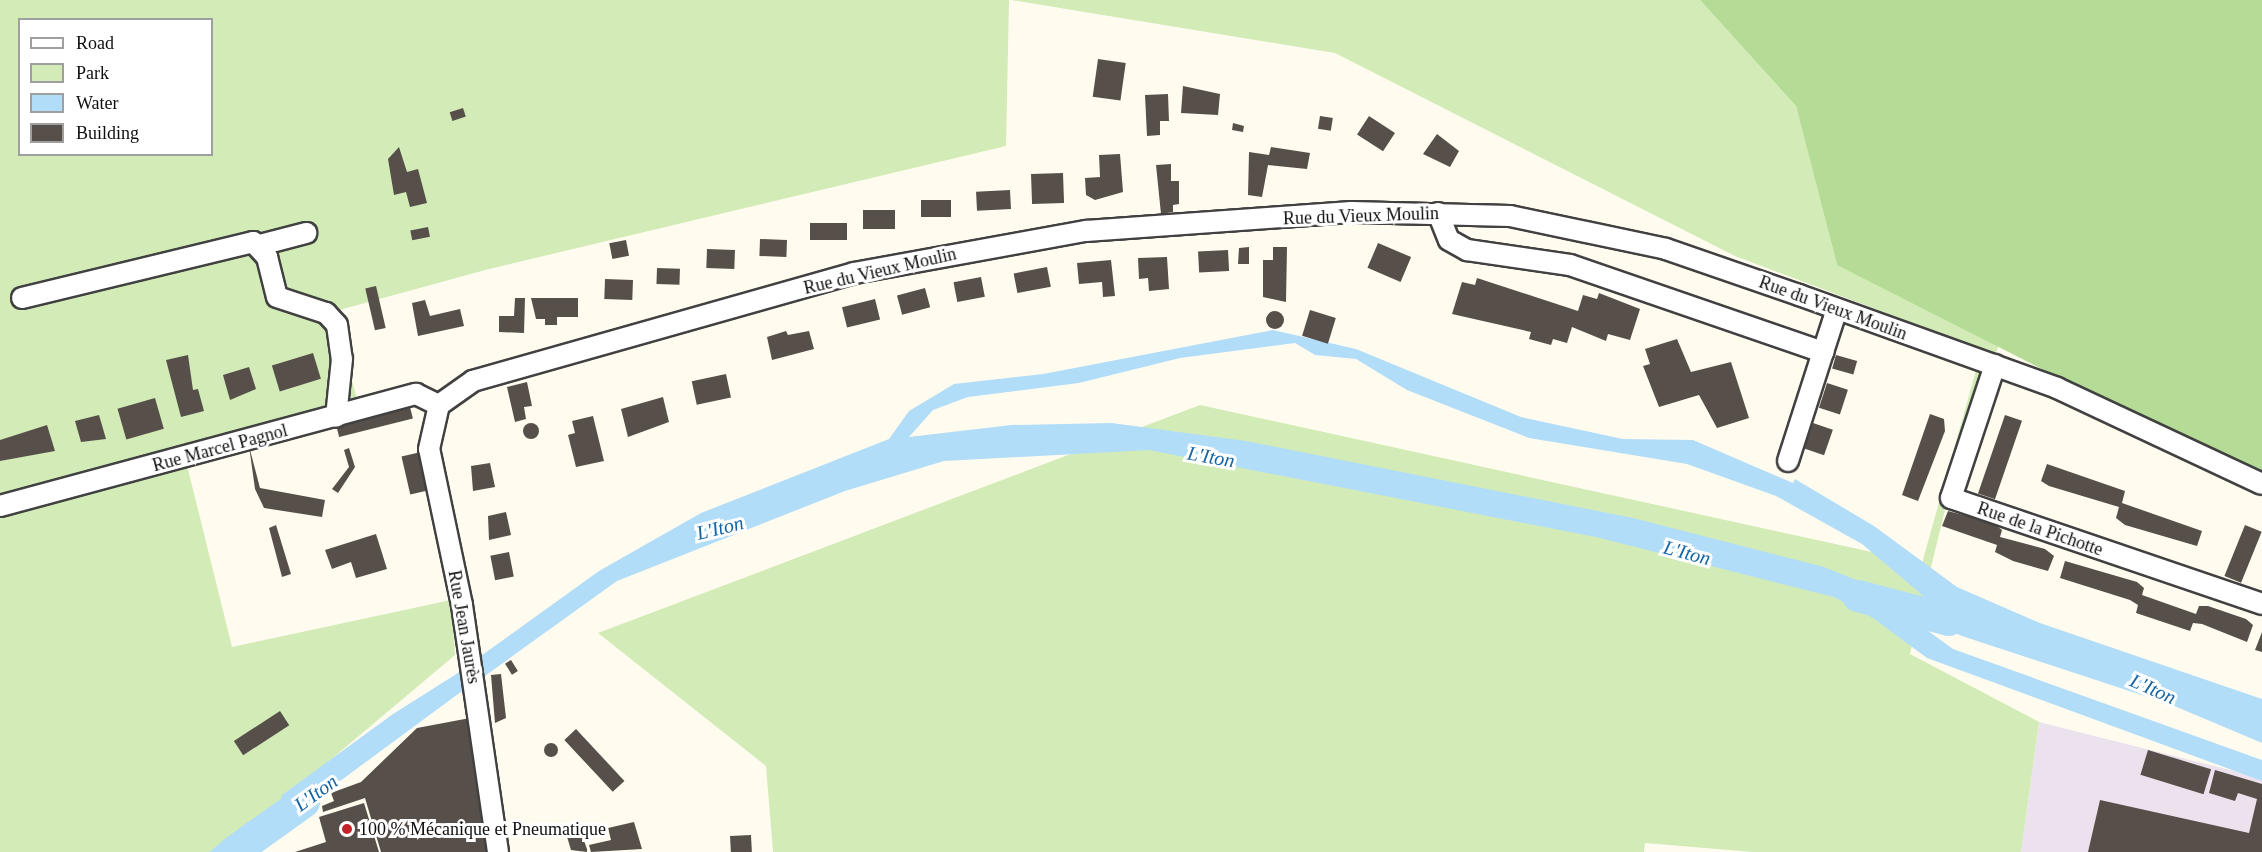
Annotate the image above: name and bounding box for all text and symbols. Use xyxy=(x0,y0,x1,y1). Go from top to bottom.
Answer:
legend xyxy=(18,18,213,156)
text: Road xyxy=(76,33,114,53)
text: Park xyxy=(76,63,109,83)
text: Water xyxy=(76,93,119,113)
text: Building xyxy=(76,123,139,143)
street label: Rue du Vieux Moulin xyxy=(1282,202,1440,230)
street label: Rue du Vieux Moulin xyxy=(801,243,959,299)
street label: Rue du Vieux Moulin xyxy=(1756,271,1910,345)
street label: Rue Marcel Pagnol xyxy=(150,420,290,476)
water label: L'Iton xyxy=(1185,441,1237,473)
street label: Rue de la Pichotte xyxy=(1974,497,2106,561)
water label: L'Iton xyxy=(694,511,746,545)
water label: L'Iton xyxy=(1661,535,1713,571)
street label: Rue Jean Jaurès xyxy=(443,569,485,685)
water label: L'Iton xyxy=(2126,668,2180,710)
water label: L'Iton xyxy=(290,769,342,817)
place label: 100 % Mécanique et Pneumatique xyxy=(359,818,606,840)
marker: 100 % Mécanique et Pneumatique xyxy=(340,822,354,836)

